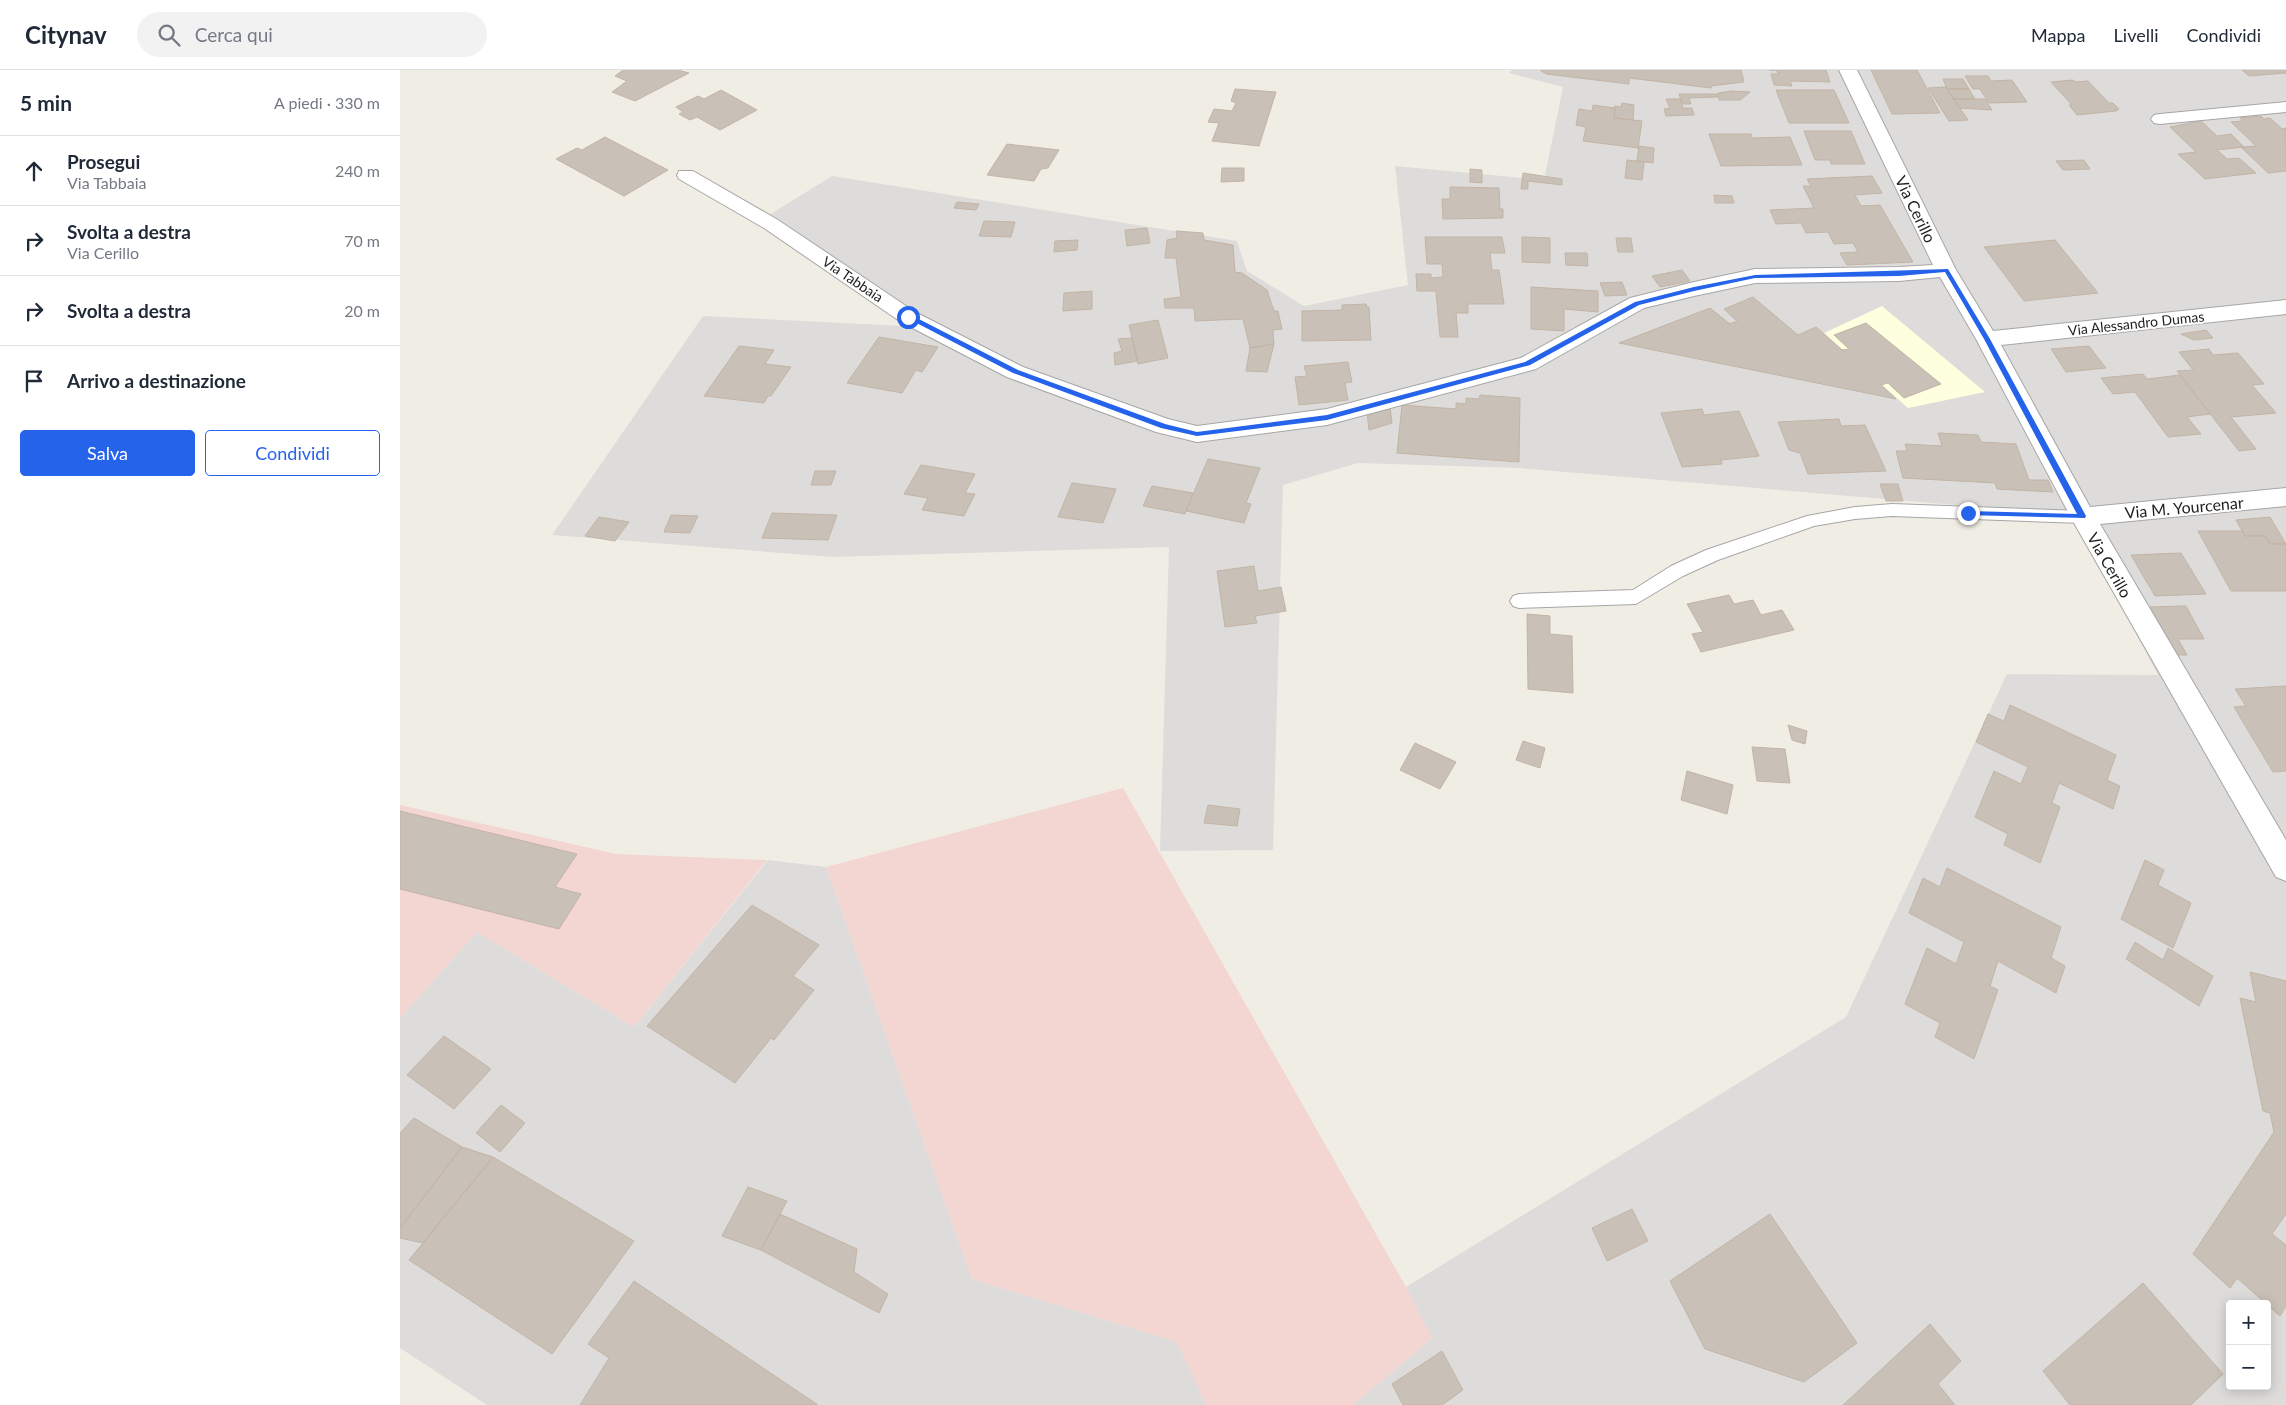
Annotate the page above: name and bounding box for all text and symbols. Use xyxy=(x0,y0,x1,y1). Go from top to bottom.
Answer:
search box xyxy=(137,12,487,57)
text: Citynav xyxy=(25,20,107,49)
icon: search xyxy=(155,21,183,49)
text: Cerca qui xyxy=(195,23,273,46)
text: Mappa xyxy=(2031,24,2086,46)
text: Livelli xyxy=(2114,24,2158,46)
text: Condividi xyxy=(2186,24,2261,46)
text: 5 min xyxy=(20,90,72,115)
text: A piedi · 330 m xyxy=(274,93,380,112)
text: Prosegui xyxy=(67,150,140,173)
icon: ahead xyxy=(20,157,48,185)
text: 240 m xyxy=(335,161,380,180)
street label: Via Cerillo xyxy=(1892,172,1940,246)
text: Via Tabbaia xyxy=(67,173,146,192)
text: Svolta a destra xyxy=(67,220,191,243)
icon: right xyxy=(20,227,48,255)
text: 70 m xyxy=(344,231,380,250)
text: Via Cerillo xyxy=(67,243,139,262)
street label: Via Tabbaia xyxy=(819,253,887,306)
icon: right xyxy=(20,297,48,325)
text: Svolta a destra xyxy=(67,299,191,322)
text: 20 m xyxy=(344,301,380,320)
route start xyxy=(897,306,920,329)
street label: Via Alessandro Dumas xyxy=(2067,307,2205,339)
icon: arrive xyxy=(20,367,48,395)
text: Arrivo a destinazione xyxy=(67,369,246,392)
button: Salva xyxy=(20,430,195,476)
button: Condividi xyxy=(205,430,380,476)
street label: Via M. Yourcenar xyxy=(2124,492,2244,522)
route end xyxy=(1957,502,1980,525)
street label: Via Cerillo xyxy=(2084,529,2136,601)
map controls xyxy=(2226,1300,2271,1390)
button: + xyxy=(2226,1300,2271,1345)
button: − xyxy=(2226,1345,2271,1390)

